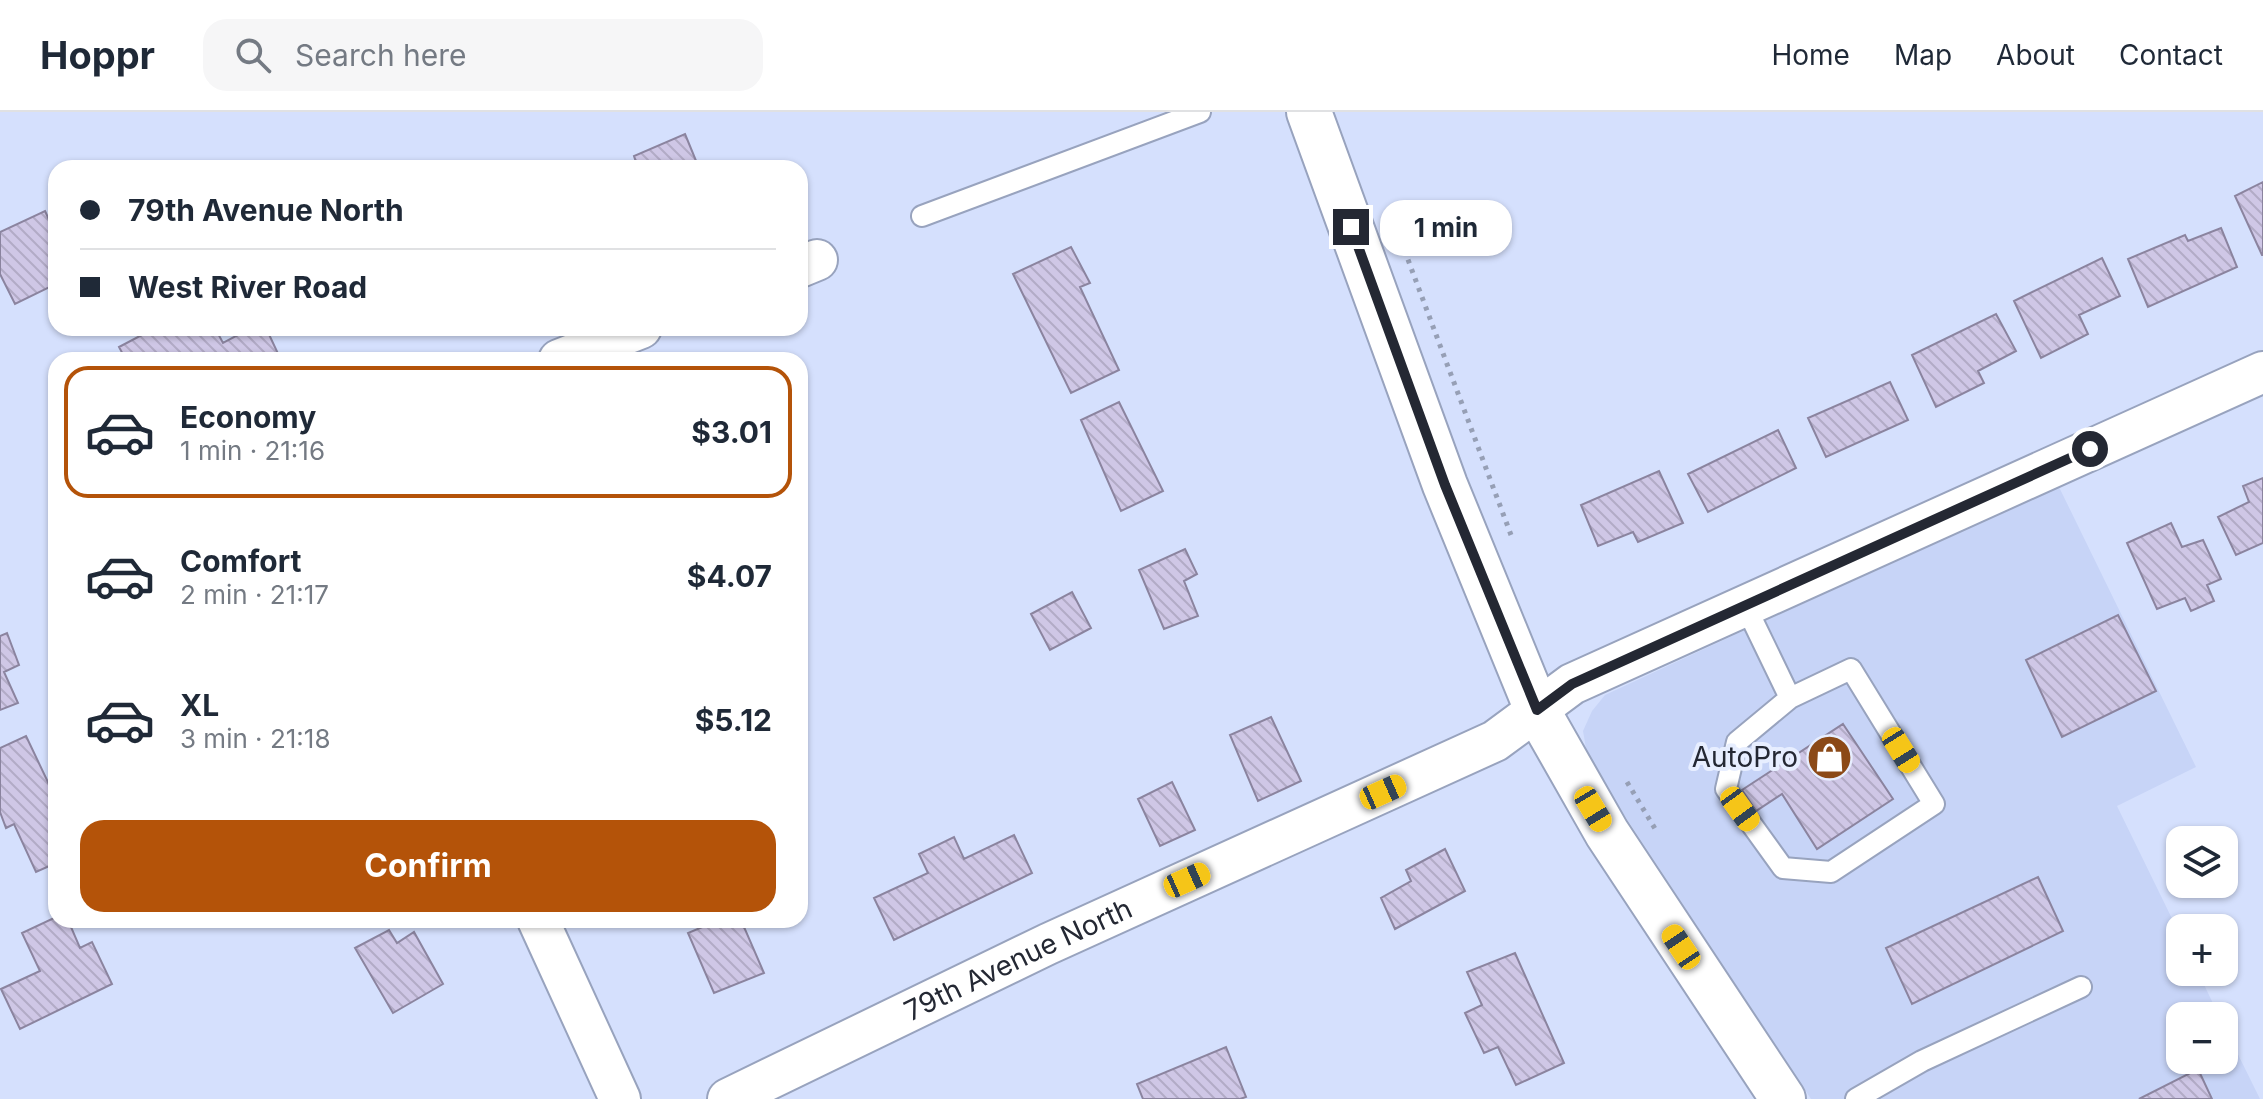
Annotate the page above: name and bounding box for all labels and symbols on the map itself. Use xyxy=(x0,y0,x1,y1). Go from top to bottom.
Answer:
callout: 1 min xyxy=(1379,199,1511,255)
route end xyxy=(1333,209,1369,245)
route start xyxy=(2072,431,2108,467)
car xyxy=(1878,723,1924,777)
shop icon: AutoPro xyxy=(1805,733,1853,781)
place label: AutoPro xyxy=(1692,740,1798,774)
car xyxy=(1356,771,1410,813)
car xyxy=(1570,782,1616,836)
car xyxy=(1716,783,1764,835)
car xyxy=(1160,859,1214,901)
street label: 79th Avenue North xyxy=(899,891,1137,1028)
car xyxy=(1658,920,1704,974)

